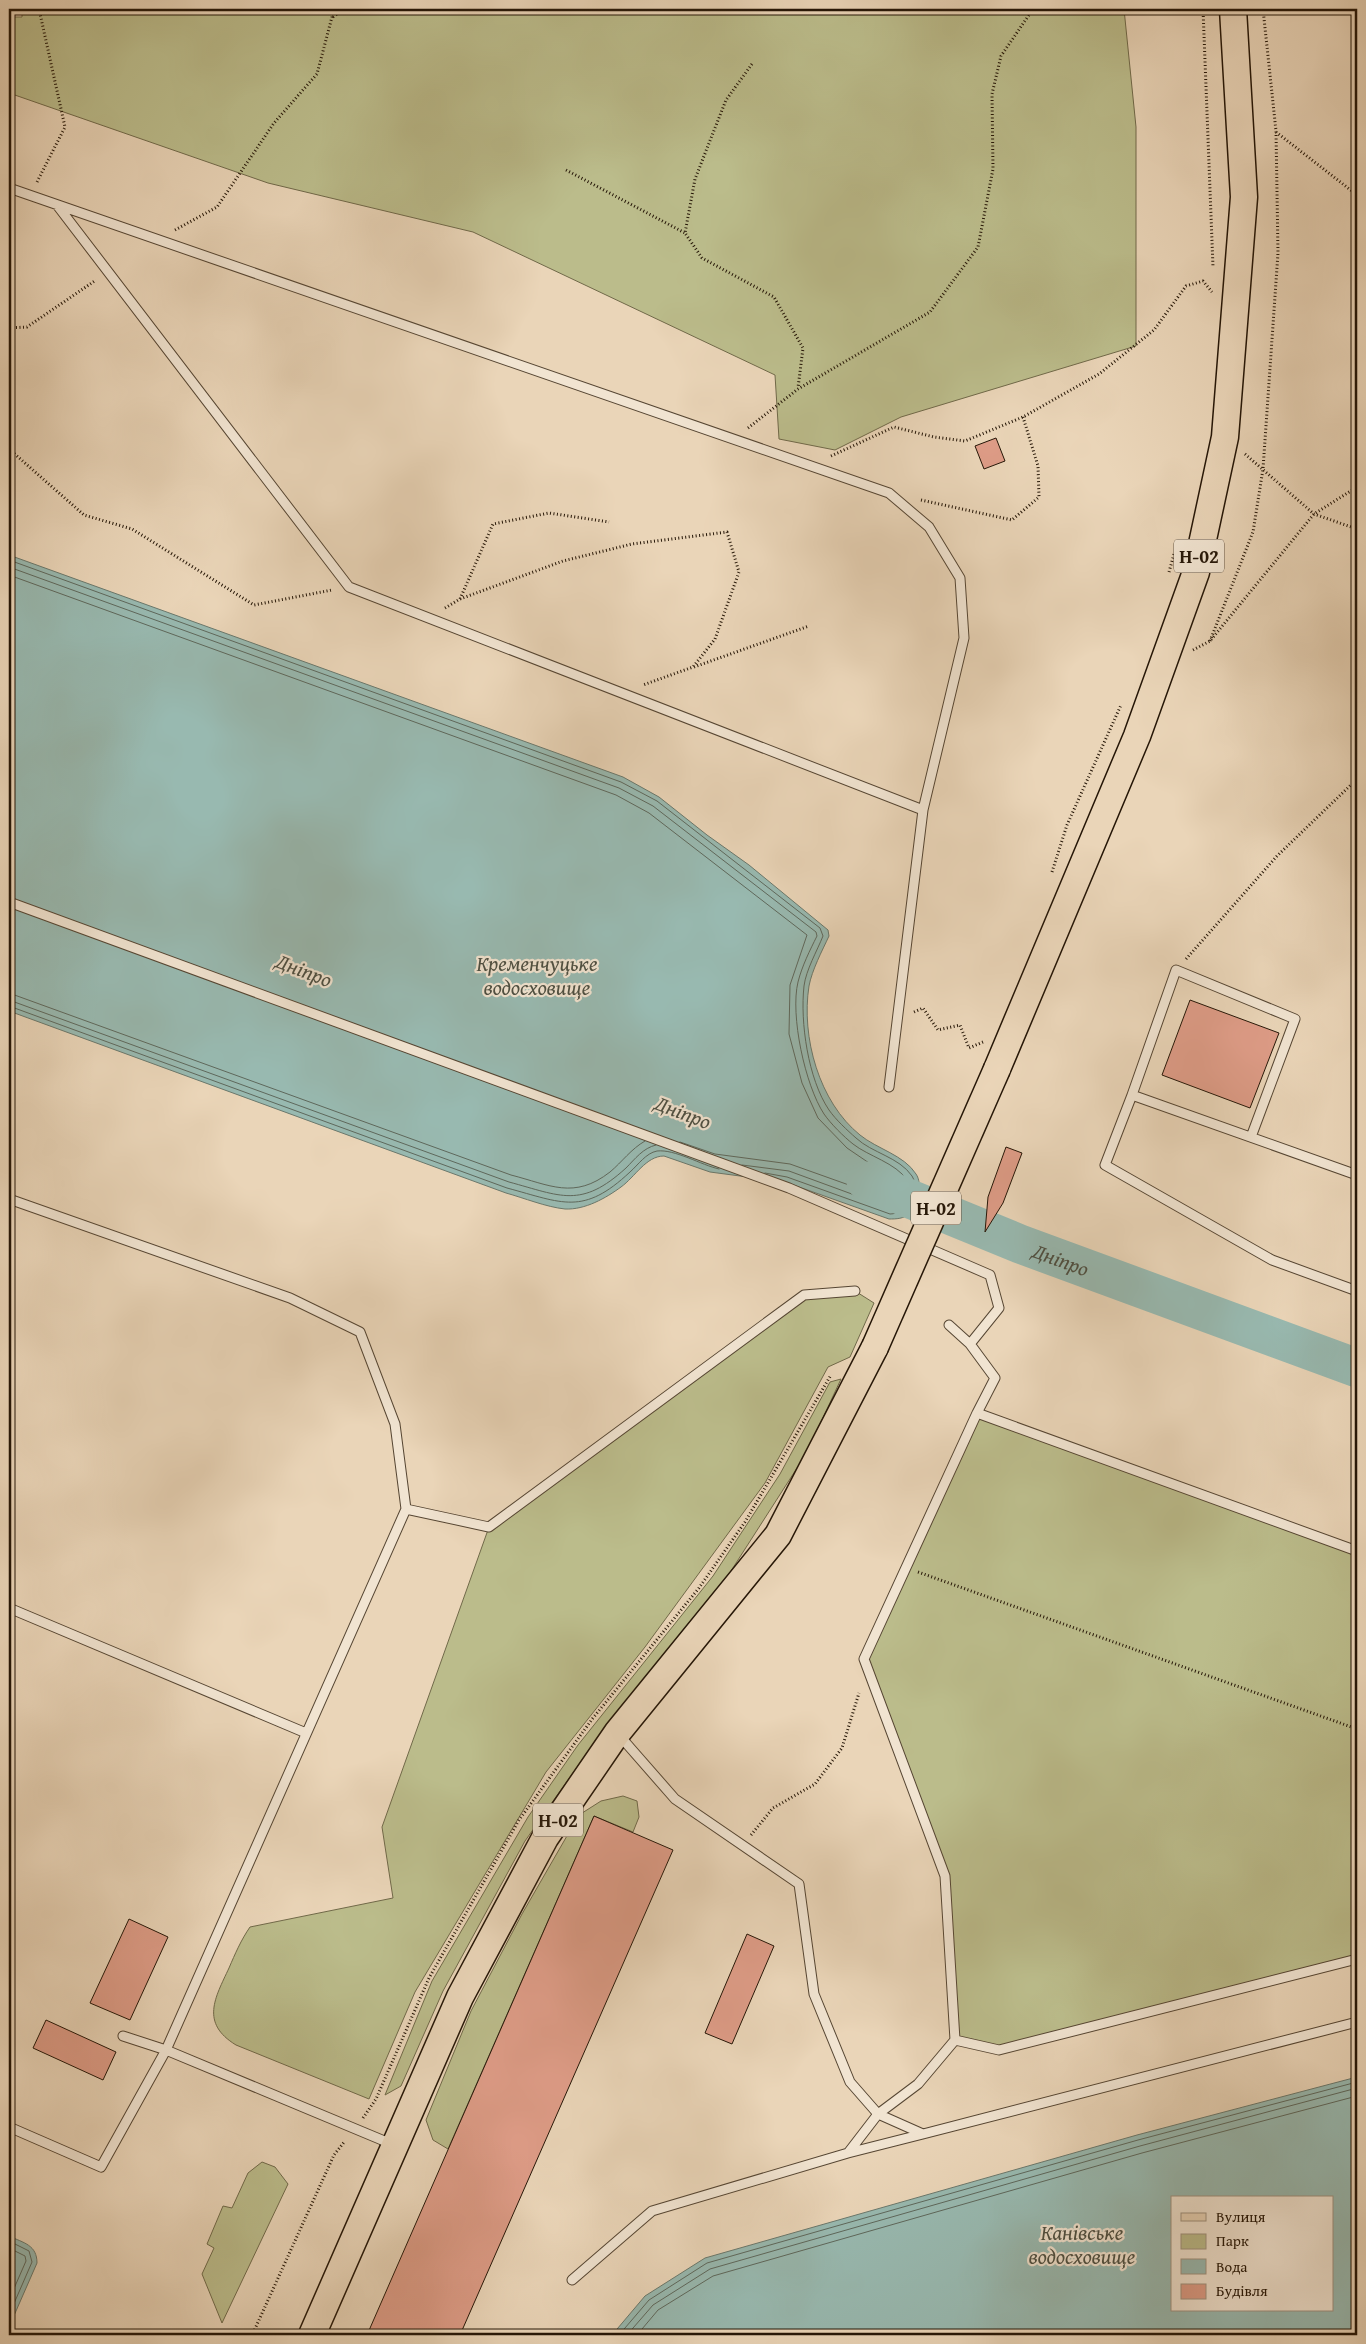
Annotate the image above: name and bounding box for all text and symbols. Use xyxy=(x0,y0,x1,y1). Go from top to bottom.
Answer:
road number: Н-02 xyxy=(1174,540,1224,572)
water label: Дніпро xyxy=(270,945,337,995)
water label: Кременчуцьке водосховище xyxy=(477,948,597,1003)
water label: Дніпро xyxy=(649,1087,716,1137)
road number: Н-02 xyxy=(911,1192,961,1224)
water label: Дніпро xyxy=(1027,1234,1093,1284)
road number: Н-02 xyxy=(533,1804,583,1836)
legend xyxy=(1171,2196,1334,2312)
text: Вулиця xyxy=(1216,2206,1266,2227)
water label: Канівське водосховище xyxy=(1029,2217,1135,2272)
text: Парк xyxy=(1216,2230,1249,2251)
text: Вода xyxy=(1216,2256,1248,2277)
text: Будівля xyxy=(1216,2280,1268,2301)

